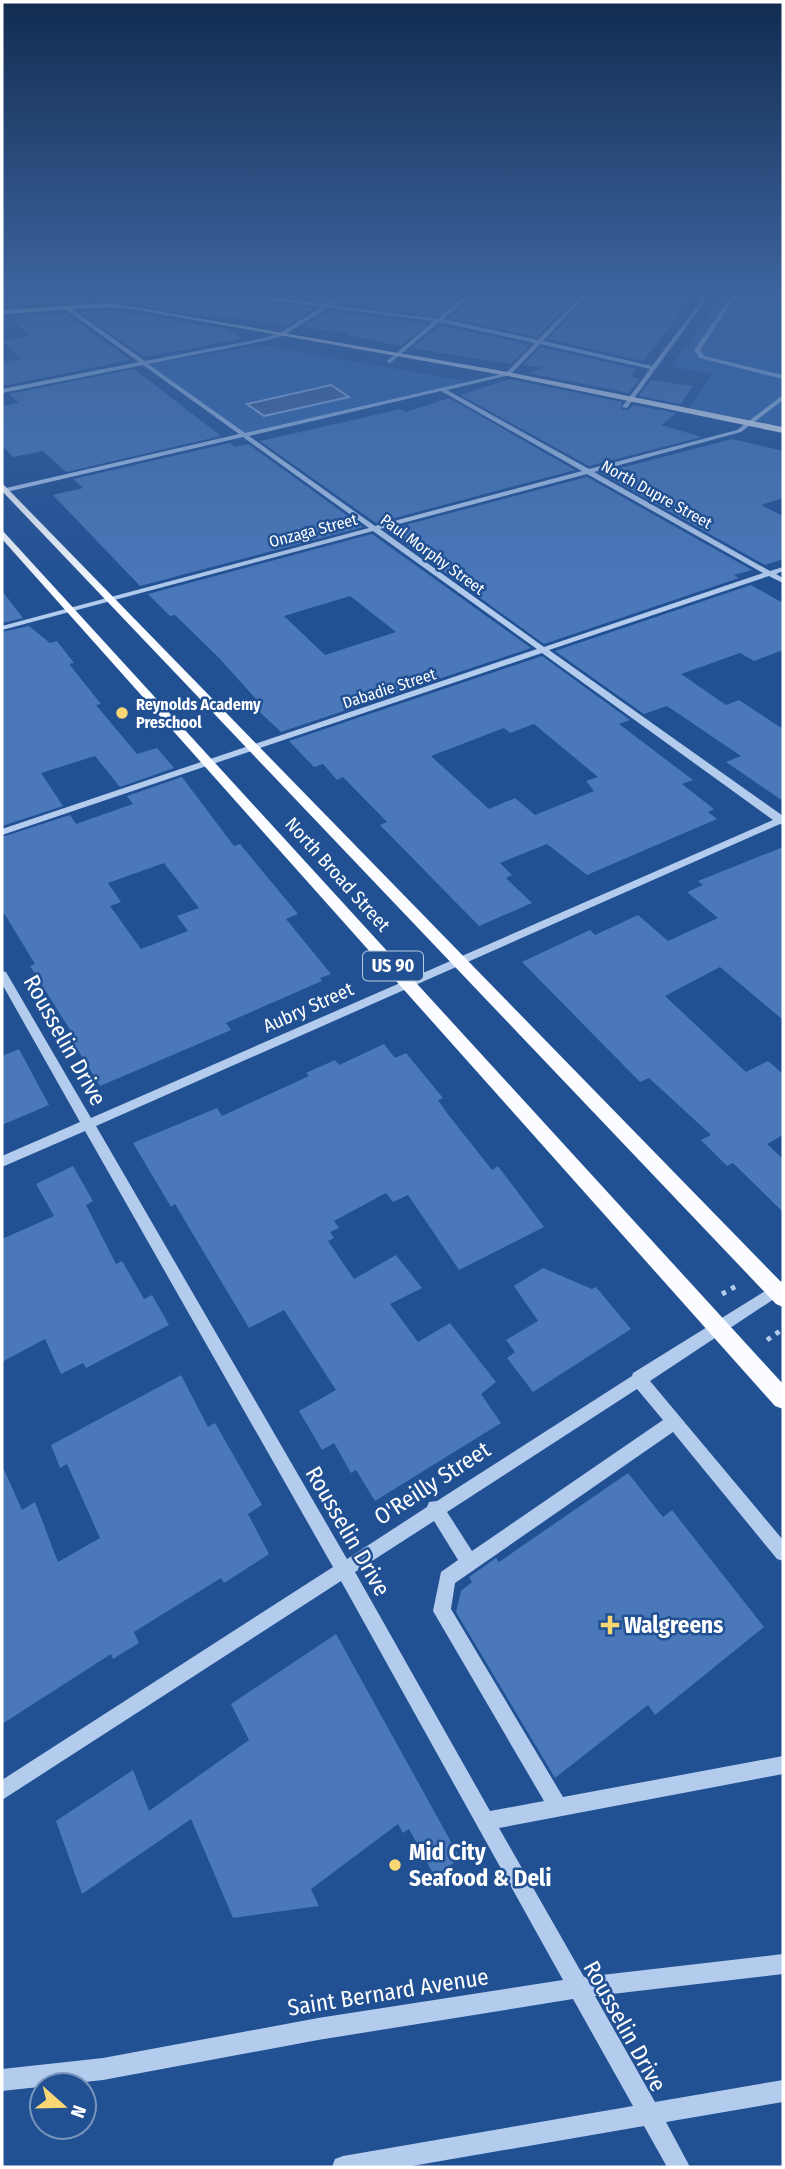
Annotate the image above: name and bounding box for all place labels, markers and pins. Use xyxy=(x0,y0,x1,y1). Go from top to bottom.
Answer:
place label: Reynolds Academy Preschool xyxy=(136,695,261,732)
marker: Reynolds Academy Preschool xyxy=(114,705,130,721)
place label: Walgreens xyxy=(624,1611,723,1639)
marker: Walgreens xyxy=(602,1617,618,1633)
place label: Mid City Seafood & Deli xyxy=(409,1838,551,1892)
marker: Mid City Seafood & Deli xyxy=(387,1857,403,1873)

